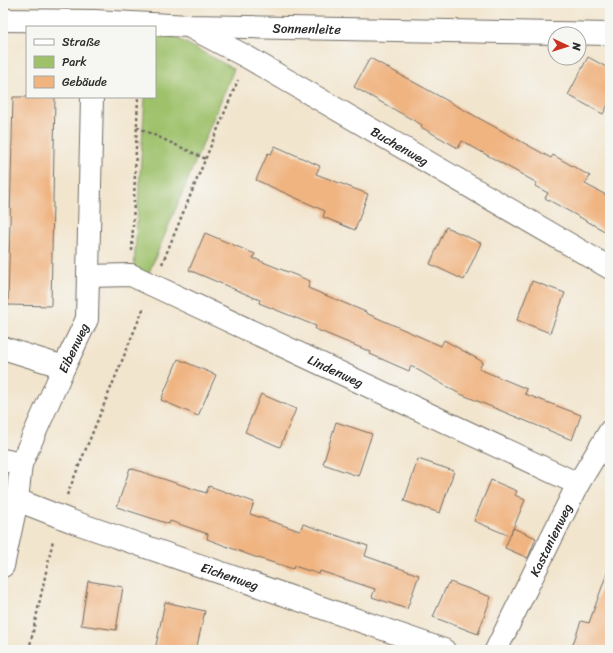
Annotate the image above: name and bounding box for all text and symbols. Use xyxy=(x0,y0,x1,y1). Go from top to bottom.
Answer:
street label: Sonnenleite xyxy=(272,16,342,40)
legend xyxy=(26,26,156,98)
north arrow xyxy=(547,26,587,66)
text: Straße xyxy=(62,31,100,53)
text: N xyxy=(567,41,586,52)
text: Park xyxy=(62,51,87,73)
text: Gebäude xyxy=(62,71,107,93)
street label: Buchenweg xyxy=(366,120,434,172)
street label: Eibenweg xyxy=(51,318,95,377)
street label: Lindenweg xyxy=(304,348,368,394)
street label: Kastanienweg xyxy=(523,499,579,580)
street label: Eichenweg xyxy=(198,555,262,597)

